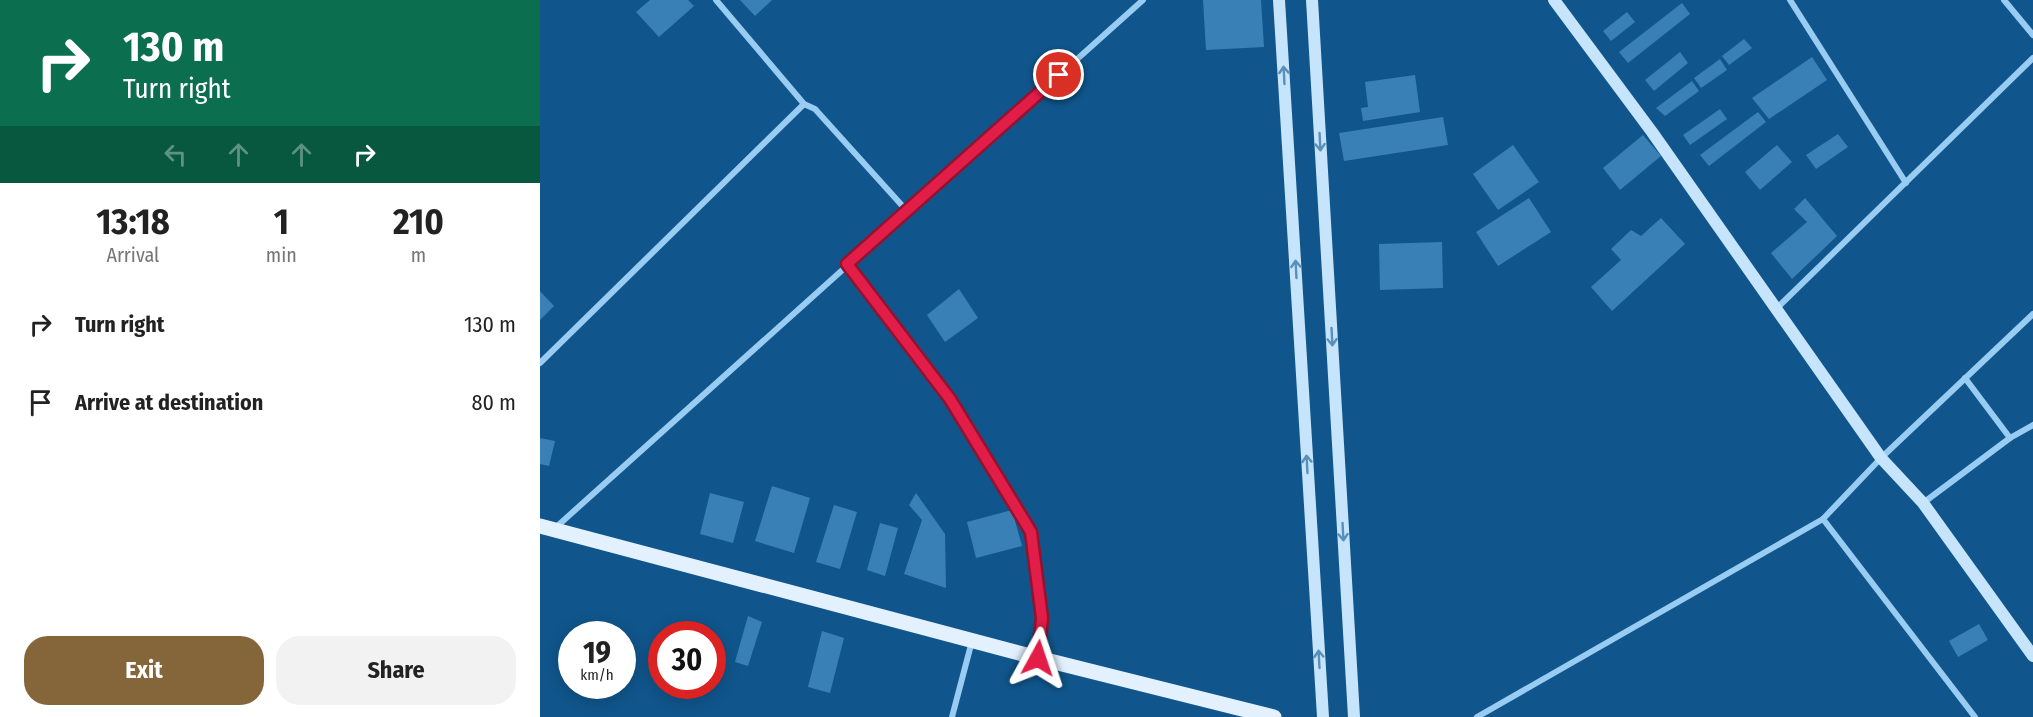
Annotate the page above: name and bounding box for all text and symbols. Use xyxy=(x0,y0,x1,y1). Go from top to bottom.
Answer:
text: 130 m xyxy=(123,22,224,72)
icon: right xyxy=(24,24,102,102)
pin xyxy=(1033,49,1084,100)
icon: arrive xyxy=(1042,58,1075,91)
one-way arrow xyxy=(1278,65,1289,85)
text: Turn right xyxy=(123,73,231,105)
one-way arrow xyxy=(1315,132,1326,152)
icon: left xyxy=(159,138,192,171)
icon: ahead xyxy=(222,138,255,171)
icon: ahead xyxy=(285,138,318,171)
icon: right xyxy=(348,138,381,171)
text: 13:18 xyxy=(96,200,170,244)
text: 1 xyxy=(274,200,289,244)
text: 210 xyxy=(393,200,444,244)
text: Arrival xyxy=(106,243,159,267)
text: min xyxy=(266,243,297,267)
text: m xyxy=(411,243,426,267)
one-way arrow xyxy=(1290,260,1301,280)
icon: right xyxy=(24,308,57,341)
text: Turn right xyxy=(75,311,164,338)
text: 130 m xyxy=(464,311,516,338)
one-way arrow xyxy=(1327,326,1338,346)
icon: arrive xyxy=(24,386,57,419)
text: Arrive at destination xyxy=(75,389,263,416)
text: 80 m xyxy=(471,389,516,416)
one-way arrow xyxy=(1302,454,1313,474)
one-way arrow xyxy=(1338,521,1349,541)
speed limit sign: 30 xyxy=(648,621,726,699)
position arrow xyxy=(1006,626,1070,690)
text: 19 xyxy=(583,635,611,671)
button: Exit xyxy=(24,636,264,705)
button: Share xyxy=(276,636,516,705)
one-way arrow xyxy=(1314,649,1325,669)
text: km/h xyxy=(580,666,614,684)

